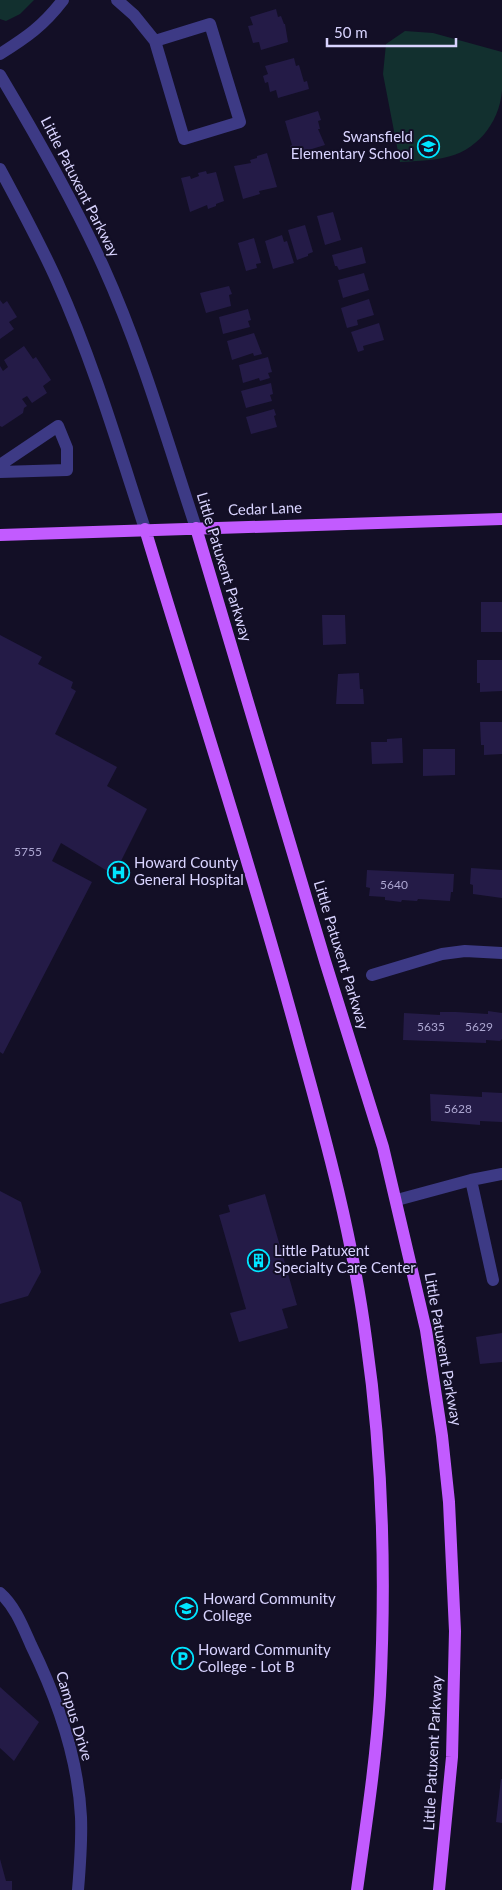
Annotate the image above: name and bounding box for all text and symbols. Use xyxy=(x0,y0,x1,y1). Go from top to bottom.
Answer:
scale bar xyxy=(327,15,456,47)
text: 50 m xyxy=(334,23,368,41)
street label: Little Patuxent Parkway xyxy=(38,113,124,260)
place label: Swansfield Elementary School xyxy=(291,127,413,162)
school or university icon: Swansfield Elementary School xyxy=(417,134,441,158)
street label: Little Patuxent Parkway xyxy=(194,490,256,644)
street label: Cedar Lane xyxy=(228,498,302,518)
house number: 5755 xyxy=(14,844,42,859)
place label: Howard County General Hospital xyxy=(134,853,244,888)
hospital icon: Howard County General Hospital xyxy=(106,860,130,884)
house number: 5640 xyxy=(380,877,408,892)
street label: Little Patuxent Parkway xyxy=(311,878,373,1032)
house number: 5635 xyxy=(417,1019,445,1034)
house number: 5629 xyxy=(465,1019,493,1034)
house number: 5628 xyxy=(444,1101,472,1116)
place label: Little Patuxent Specialty Care Center xyxy=(274,1241,416,1276)
building icon: Little Patuxent Specialty Care Center xyxy=(246,1248,270,1272)
street label: Little Patuxent Parkway xyxy=(422,1271,466,1427)
place label: Howard Community College xyxy=(203,1589,336,1624)
school or university icon: Howard Community College xyxy=(175,1596,199,1620)
place label: Howard Community College - Lot B xyxy=(198,1640,331,1675)
parking icon: Howard Community College - Lot B xyxy=(170,1647,194,1671)
street label: Campus Drive xyxy=(53,1669,97,1763)
street label: Little Patuxent Parkway xyxy=(419,1675,445,1831)

